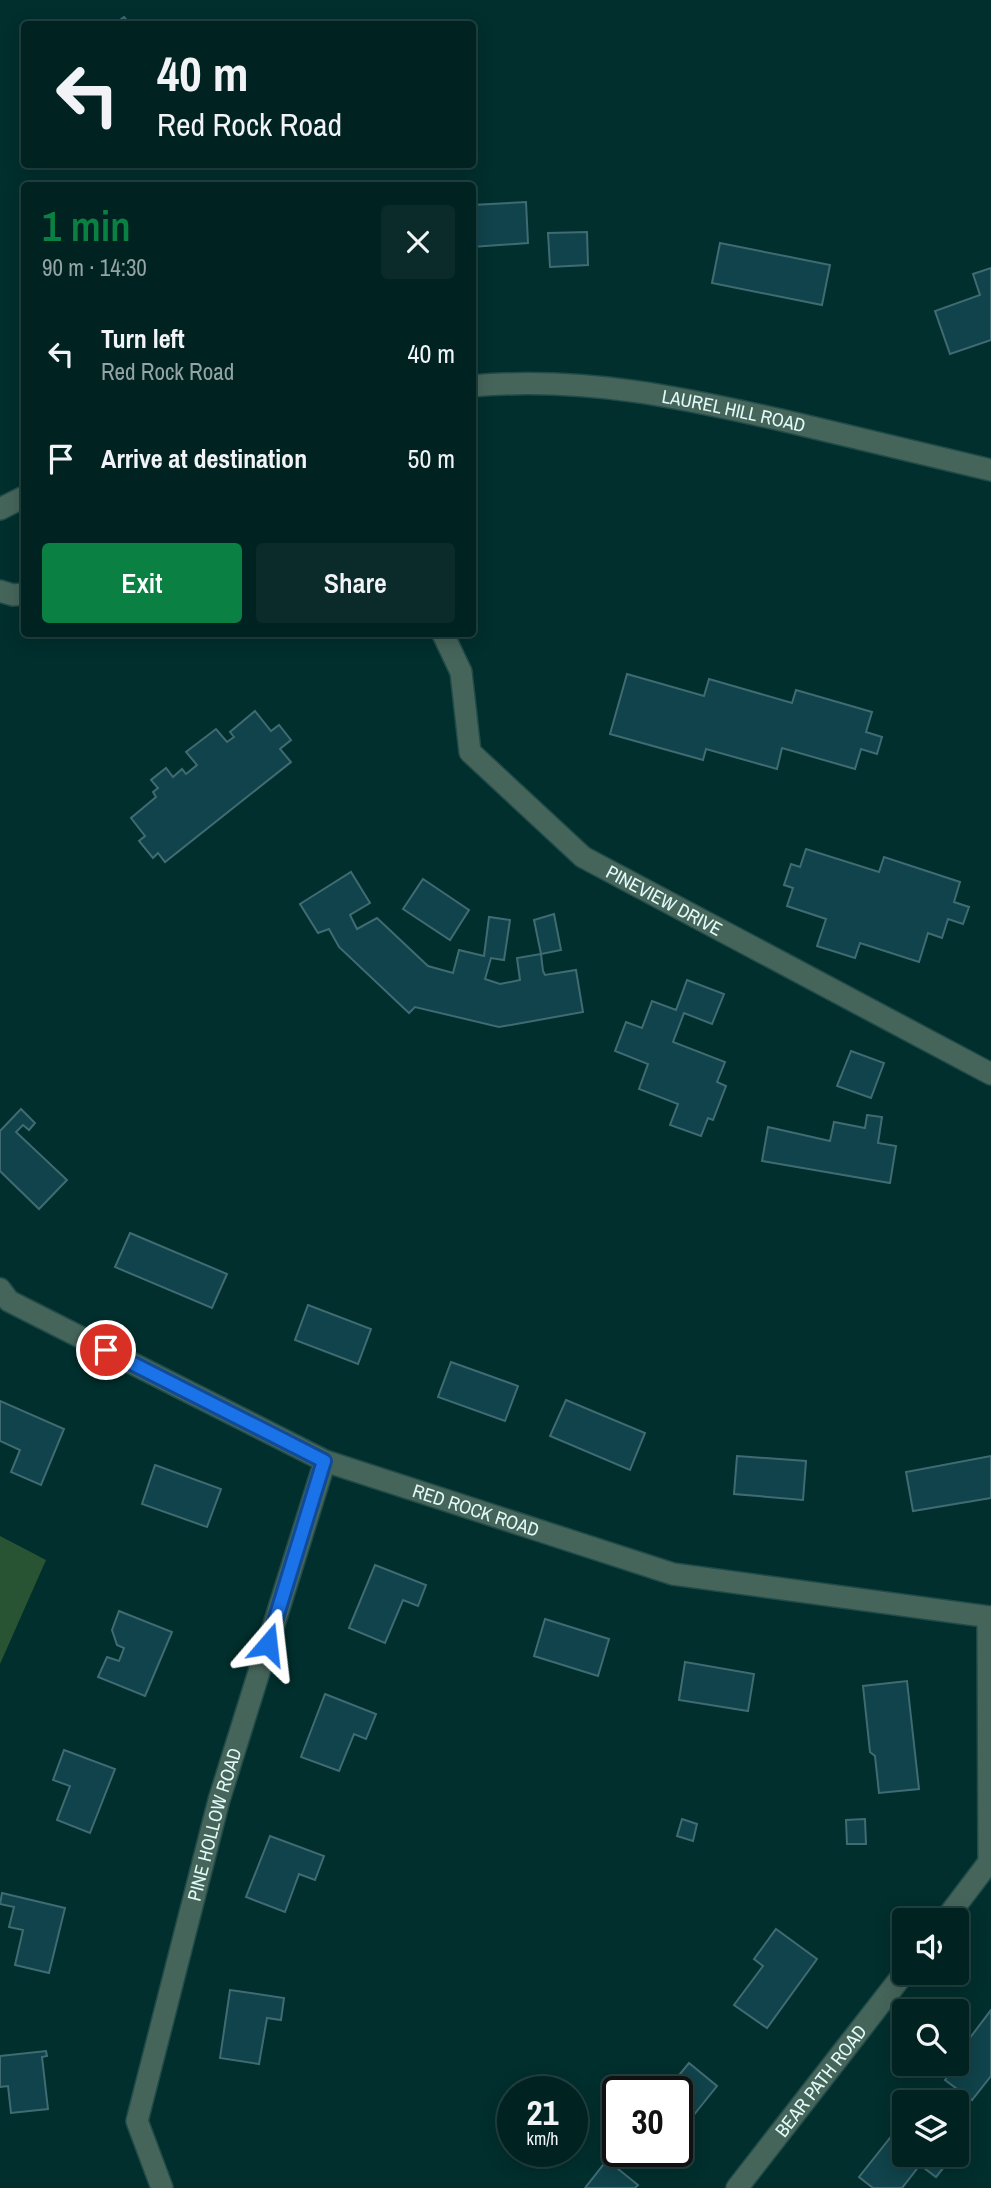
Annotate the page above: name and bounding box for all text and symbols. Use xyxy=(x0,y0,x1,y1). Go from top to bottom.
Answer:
text: 40 m xyxy=(157,40,249,106)
icon: left xyxy=(42,49,133,140)
text: Red Rock Road xyxy=(157,103,342,146)
text: 1 min xyxy=(42,198,131,254)
button: close xyxy=(381,205,455,279)
text: 90 m · 14:30 xyxy=(42,252,147,283)
text: Turn left xyxy=(101,321,185,356)
icon: left xyxy=(42,335,80,373)
text: 40 m xyxy=(408,336,455,371)
text: Red Rock Road xyxy=(101,356,234,387)
street label: LAUREL HILL ROAD xyxy=(660,383,808,438)
icon: arrive xyxy=(42,440,80,478)
text: Arrive at destination xyxy=(101,441,307,476)
text: 50 m xyxy=(408,441,455,476)
button: Exit xyxy=(42,543,242,623)
button: Share xyxy=(256,543,455,623)
street label: PINEVIEW DRIVE xyxy=(602,859,727,942)
pin xyxy=(76,1320,136,1380)
icon: arrive xyxy=(87,1331,125,1369)
street label: RED ROCK ROAD xyxy=(409,1477,543,1543)
position arrow xyxy=(231,1607,305,1681)
street label: PINE HOLLOW ROAD xyxy=(181,1745,248,1904)
map controls xyxy=(892,1908,969,2167)
button: sound xyxy=(892,1908,969,1985)
button: search xyxy=(892,1999,969,2076)
street label: BEAR PATH ROAD xyxy=(769,2019,872,2142)
speed limit sign: 30 xyxy=(602,2076,693,2167)
text: 21 xyxy=(527,2089,558,2136)
button: layers xyxy=(892,2090,969,2167)
text: km/h xyxy=(527,2126,559,2151)

